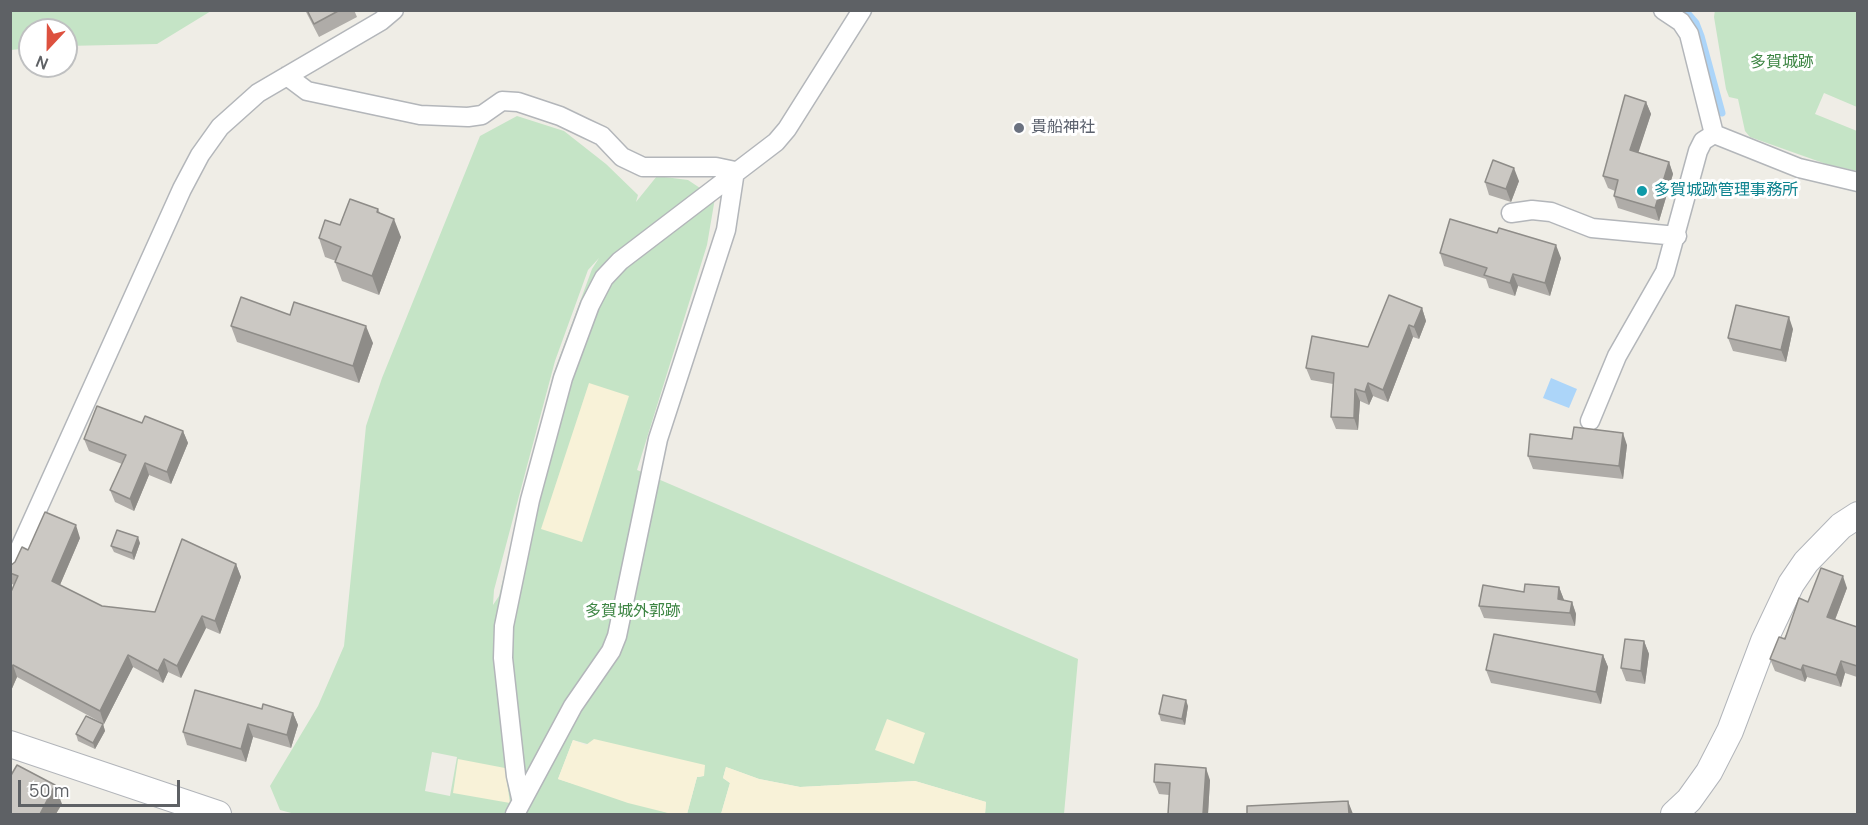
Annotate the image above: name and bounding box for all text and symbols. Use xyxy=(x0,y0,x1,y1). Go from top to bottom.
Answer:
north arrow xyxy=(18,18,78,78)
text: N xyxy=(33,50,51,75)
park label: 多賀城跡 xyxy=(1750,53,1814,73)
place label: 貴船神社 xyxy=(1031,118,1095,138)
marker: 貴船神社 xyxy=(1012,121,1026,135)
place label: 多賀城跡管理事務所 xyxy=(1654,181,1798,201)
marker: 多賀城跡管理事務所 xyxy=(1635,184,1649,198)
park label: 多賀城外郭跡 xyxy=(585,602,681,622)
scale bar xyxy=(21,768,183,806)
text: 50 m xyxy=(29,778,69,802)

